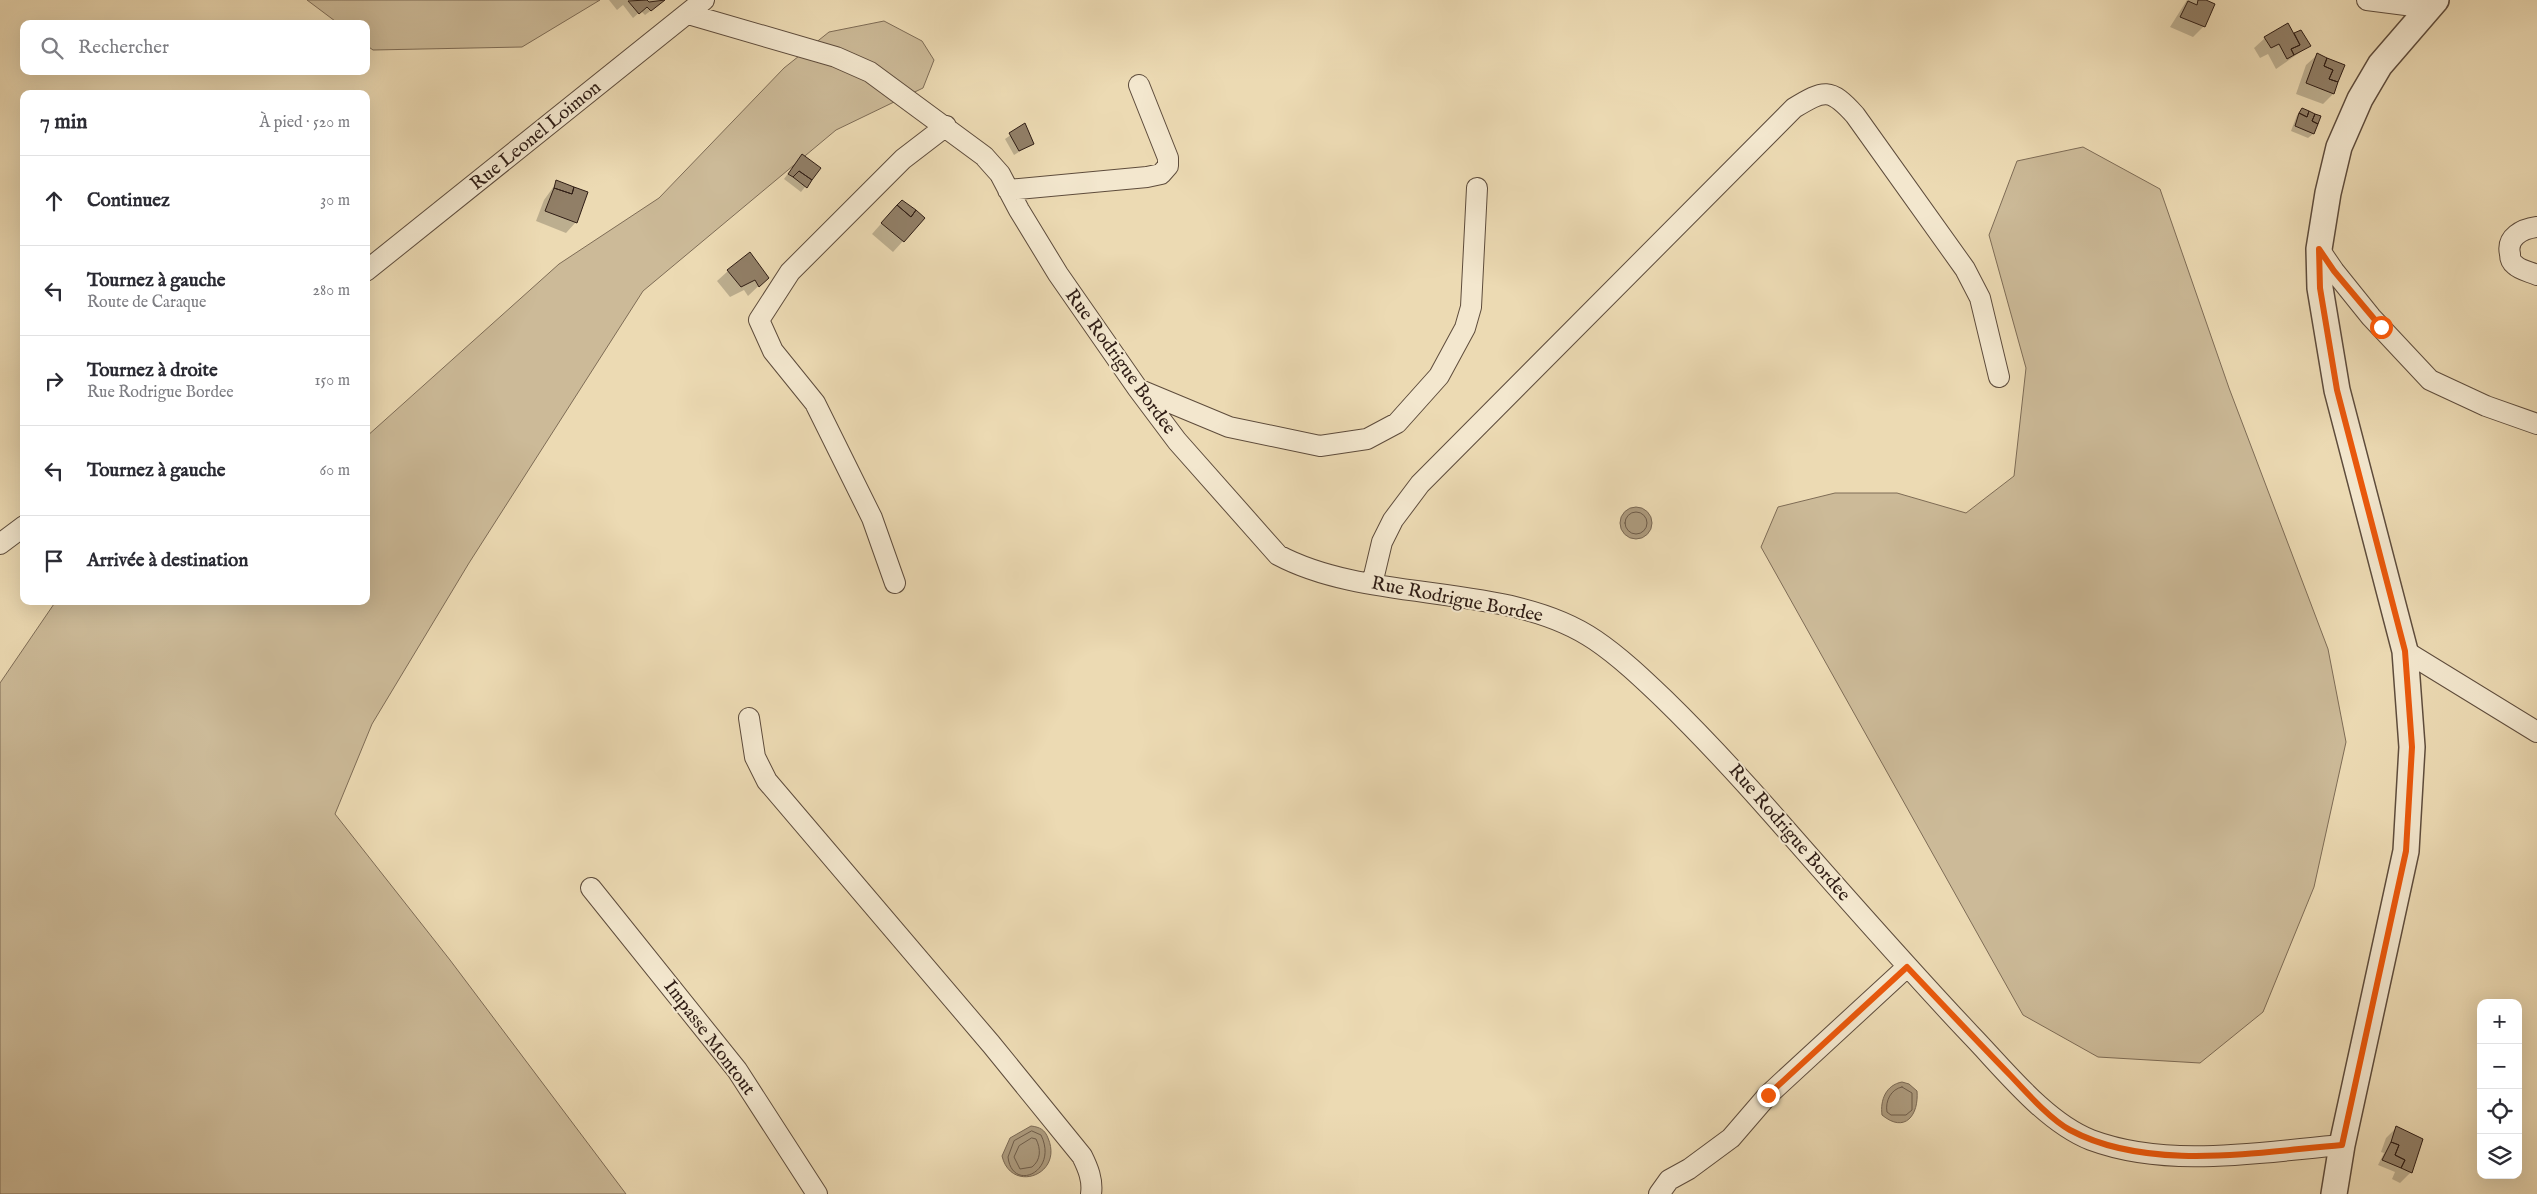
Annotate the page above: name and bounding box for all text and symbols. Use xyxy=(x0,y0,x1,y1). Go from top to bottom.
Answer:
search box xyxy=(20,20,370,75)
icon: search xyxy=(38,34,66,62)
text: Rechercher xyxy=(78,36,169,60)
street label: Rue Leonel Loimon xyxy=(466,76,606,196)
text: 7 min xyxy=(40,109,87,136)
text: À pied · 520 m xyxy=(260,113,350,133)
icon: ahead xyxy=(40,187,68,215)
text: Continuez xyxy=(87,189,170,213)
text: 30 m xyxy=(320,191,350,211)
text: Tournez à gauche xyxy=(87,269,226,293)
icon: left xyxy=(40,277,68,305)
text: 280 m xyxy=(313,281,350,301)
street label: Rue Rodrigue Bordee xyxy=(1059,284,1181,440)
text: Route de Caraque xyxy=(87,293,206,313)
route start xyxy=(2370,316,2393,339)
text: Tournez à droite xyxy=(87,359,218,383)
icon: right xyxy=(40,367,68,395)
text: 150 m xyxy=(315,371,350,391)
text: Rue Rodrigue Bordee xyxy=(87,383,234,403)
icon: left xyxy=(40,457,68,485)
text: Tournez à gauche xyxy=(87,459,226,483)
text: 60 m xyxy=(320,461,350,481)
icon: arrive xyxy=(40,547,68,575)
text: Arrivée à destination xyxy=(87,549,248,573)
street label: Rue Rodrigue Bordee xyxy=(1369,572,1545,628)
street label: Rue Rodrigue Bordee xyxy=(1723,759,1855,907)
street label: Impasse Montout xyxy=(658,975,761,1101)
map controls xyxy=(2477,999,2522,1179)
button: + xyxy=(2477,999,2522,1044)
button: − xyxy=(2477,1044,2522,1089)
route end xyxy=(1757,1084,1780,1107)
button: locate xyxy=(2477,1089,2522,1134)
button: layers xyxy=(2477,1134,2522,1179)

